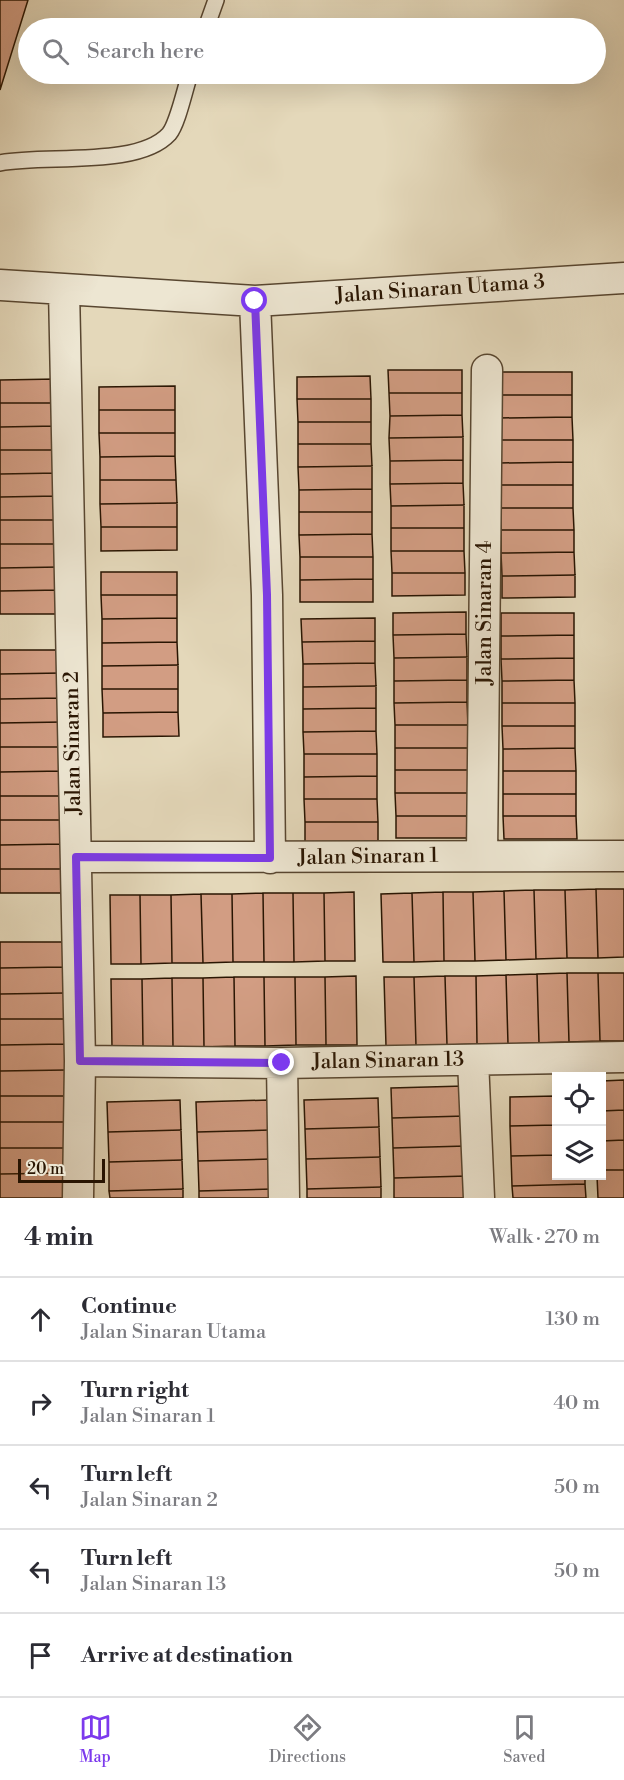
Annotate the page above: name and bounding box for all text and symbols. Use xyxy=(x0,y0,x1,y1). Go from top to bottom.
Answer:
search box xyxy=(18,18,606,84)
icon: search xyxy=(39,35,72,68)
text: Search here xyxy=(87,38,204,65)
street label: Jalan Sinaran Utama 3 xyxy=(333,269,546,309)
route start xyxy=(241,287,267,313)
street label: Jalan Sinaran 4 xyxy=(472,541,498,686)
street label: Jalan Sinaran 2 xyxy=(59,671,87,816)
street label: Jalan Sinaran 1 xyxy=(296,843,439,871)
street label: Jalan Sinaran 13 xyxy=(311,1047,464,1075)
route end xyxy=(268,1049,294,1075)
map controls xyxy=(552,1072,606,1180)
button: locate xyxy=(552,1072,606,1126)
button: layers xyxy=(552,1126,606,1180)
scale bar xyxy=(18,1156,105,1184)
text: 20 m xyxy=(27,1159,64,1179)
text: 4 min xyxy=(24,1221,94,1253)
text: Walk · 270 m xyxy=(489,1225,600,1250)
text: Continue xyxy=(81,1293,177,1320)
icon: ahead xyxy=(24,1303,57,1336)
text: 130 m xyxy=(545,1307,600,1332)
text: Jalan Sinaran Utama xyxy=(81,1320,266,1345)
text: Turn right xyxy=(81,1377,189,1404)
icon: right xyxy=(24,1387,57,1420)
text: 40 m xyxy=(553,1391,600,1416)
text: Jalan Sinaran 1 xyxy=(81,1404,215,1429)
text: Turn left xyxy=(81,1461,172,1488)
icon: left xyxy=(24,1471,57,1504)
text: 50 m xyxy=(554,1475,600,1500)
text: Jalan Sinaran 2 xyxy=(81,1488,218,1513)
text: Turn left xyxy=(81,1545,172,1572)
icon: left xyxy=(24,1555,57,1588)
text: 50 m xyxy=(554,1559,600,1584)
text: Jalan Sinaran 13 xyxy=(81,1572,226,1597)
icon: arrive xyxy=(24,1639,57,1672)
text: Arrive at destination xyxy=(81,1642,293,1669)
tab: Map xyxy=(79,1711,112,1767)
tab: Directions xyxy=(269,1711,346,1767)
tab: Saved xyxy=(503,1711,545,1767)

